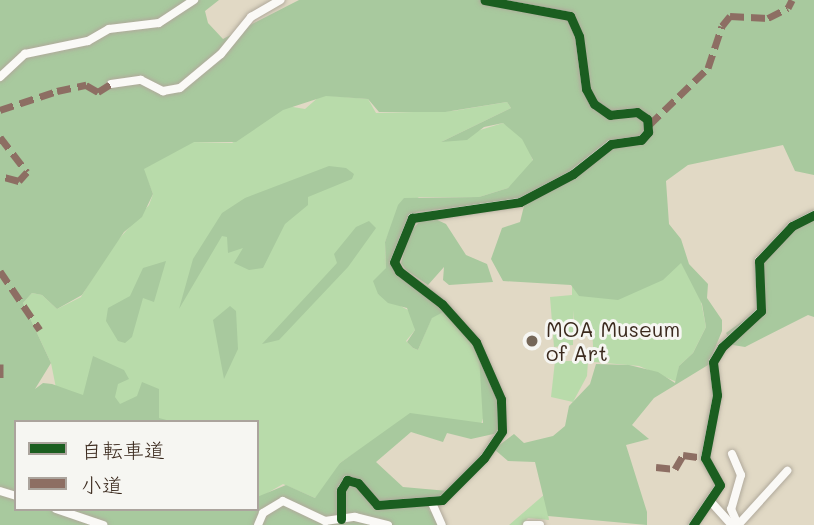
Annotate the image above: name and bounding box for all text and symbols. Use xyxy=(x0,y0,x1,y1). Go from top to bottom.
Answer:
place label: MOA Museum of Art xyxy=(546,316,680,366)
marker: MOA Museum of Art xyxy=(524,333,540,349)
legend xyxy=(14,420,259,511)
text: 自転車道 xyxy=(81,436,165,463)
text: 小道 xyxy=(81,471,123,498)

